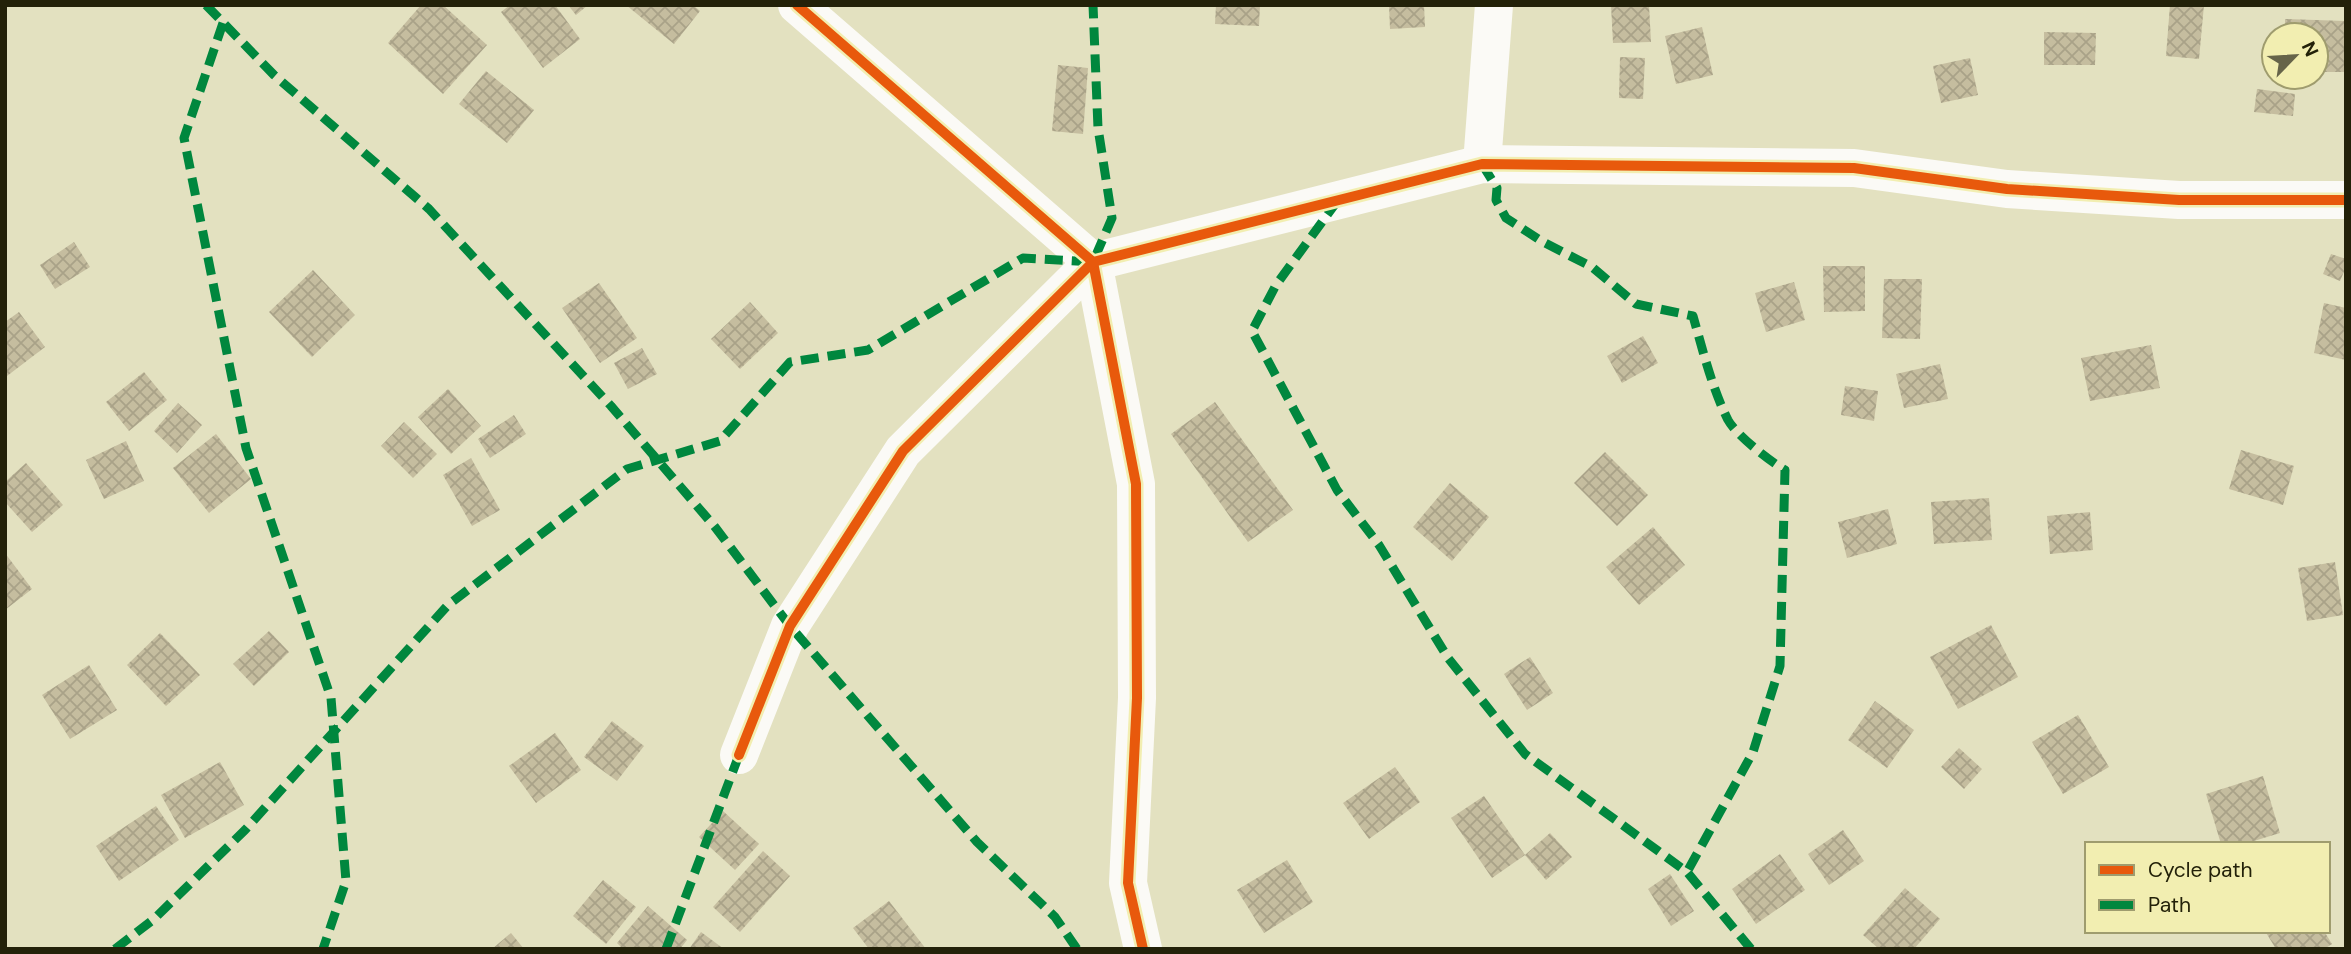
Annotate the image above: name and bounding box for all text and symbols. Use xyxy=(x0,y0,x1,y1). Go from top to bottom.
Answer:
north arrow xyxy=(2260,21,2330,91)
text: N xyxy=(2296,37,2324,61)
legend xyxy=(2085,842,2330,933)
text: Cycle path xyxy=(2148,856,2253,884)
text: Path xyxy=(2148,891,2191,919)

